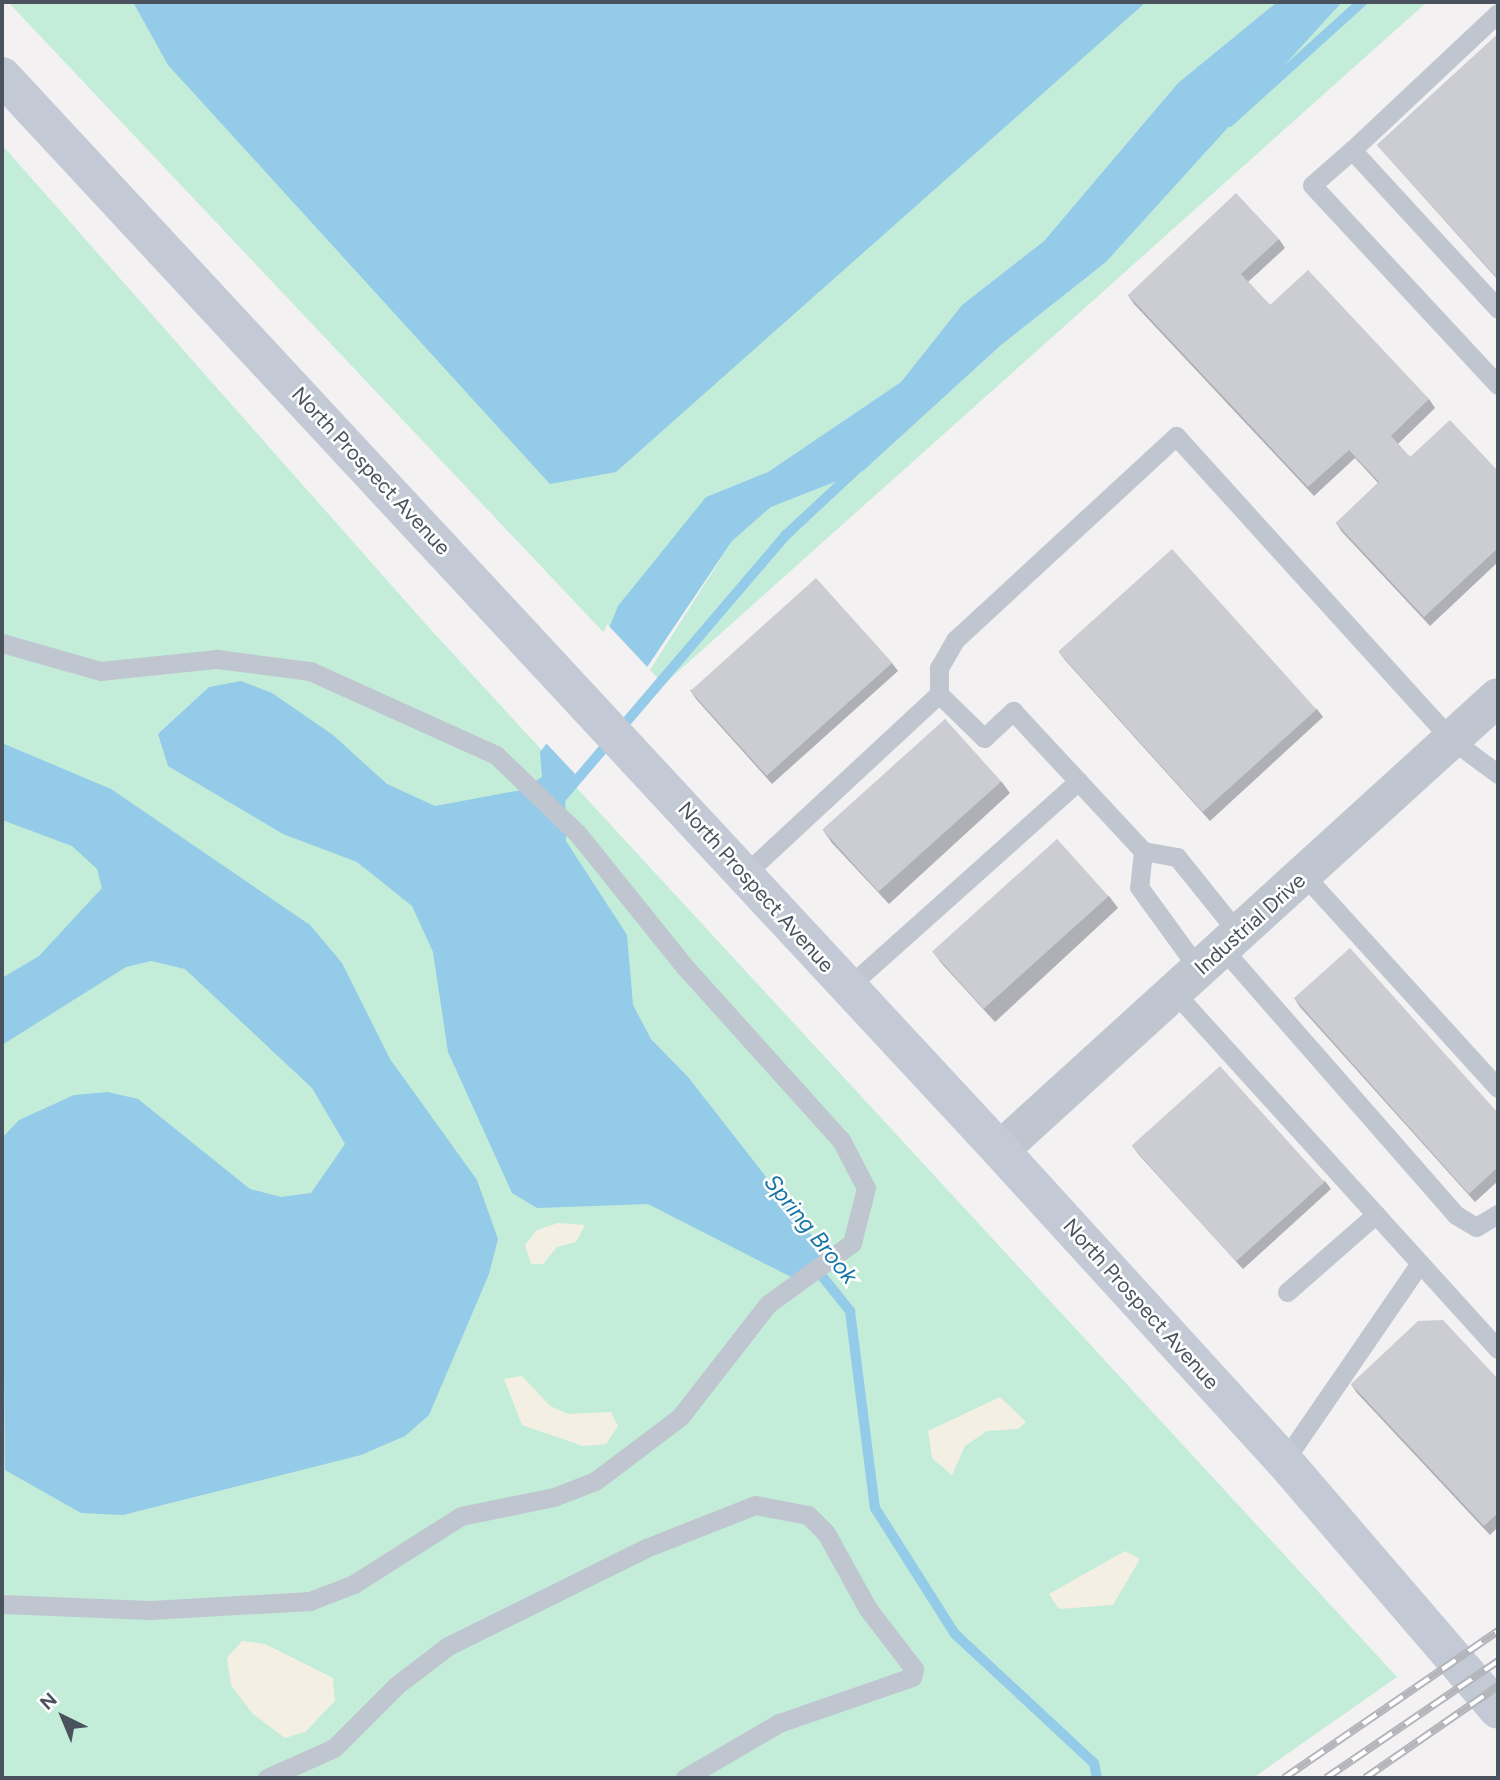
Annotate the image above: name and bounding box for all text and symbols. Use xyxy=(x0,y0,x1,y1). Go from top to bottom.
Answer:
street label: North Prospect Avenue xyxy=(286,382,456,560)
street label: North Prospect Avenue xyxy=(673,796,839,978)
street label: Industrial Drive xyxy=(1189,868,1311,980)
water label: Spring Brook xyxy=(759,1169,863,1289)
street label: North Prospect Avenue xyxy=(1058,1213,1224,1395)
north arrow xyxy=(28,1682,98,1752)
text: N xyxy=(35,1688,62,1715)

